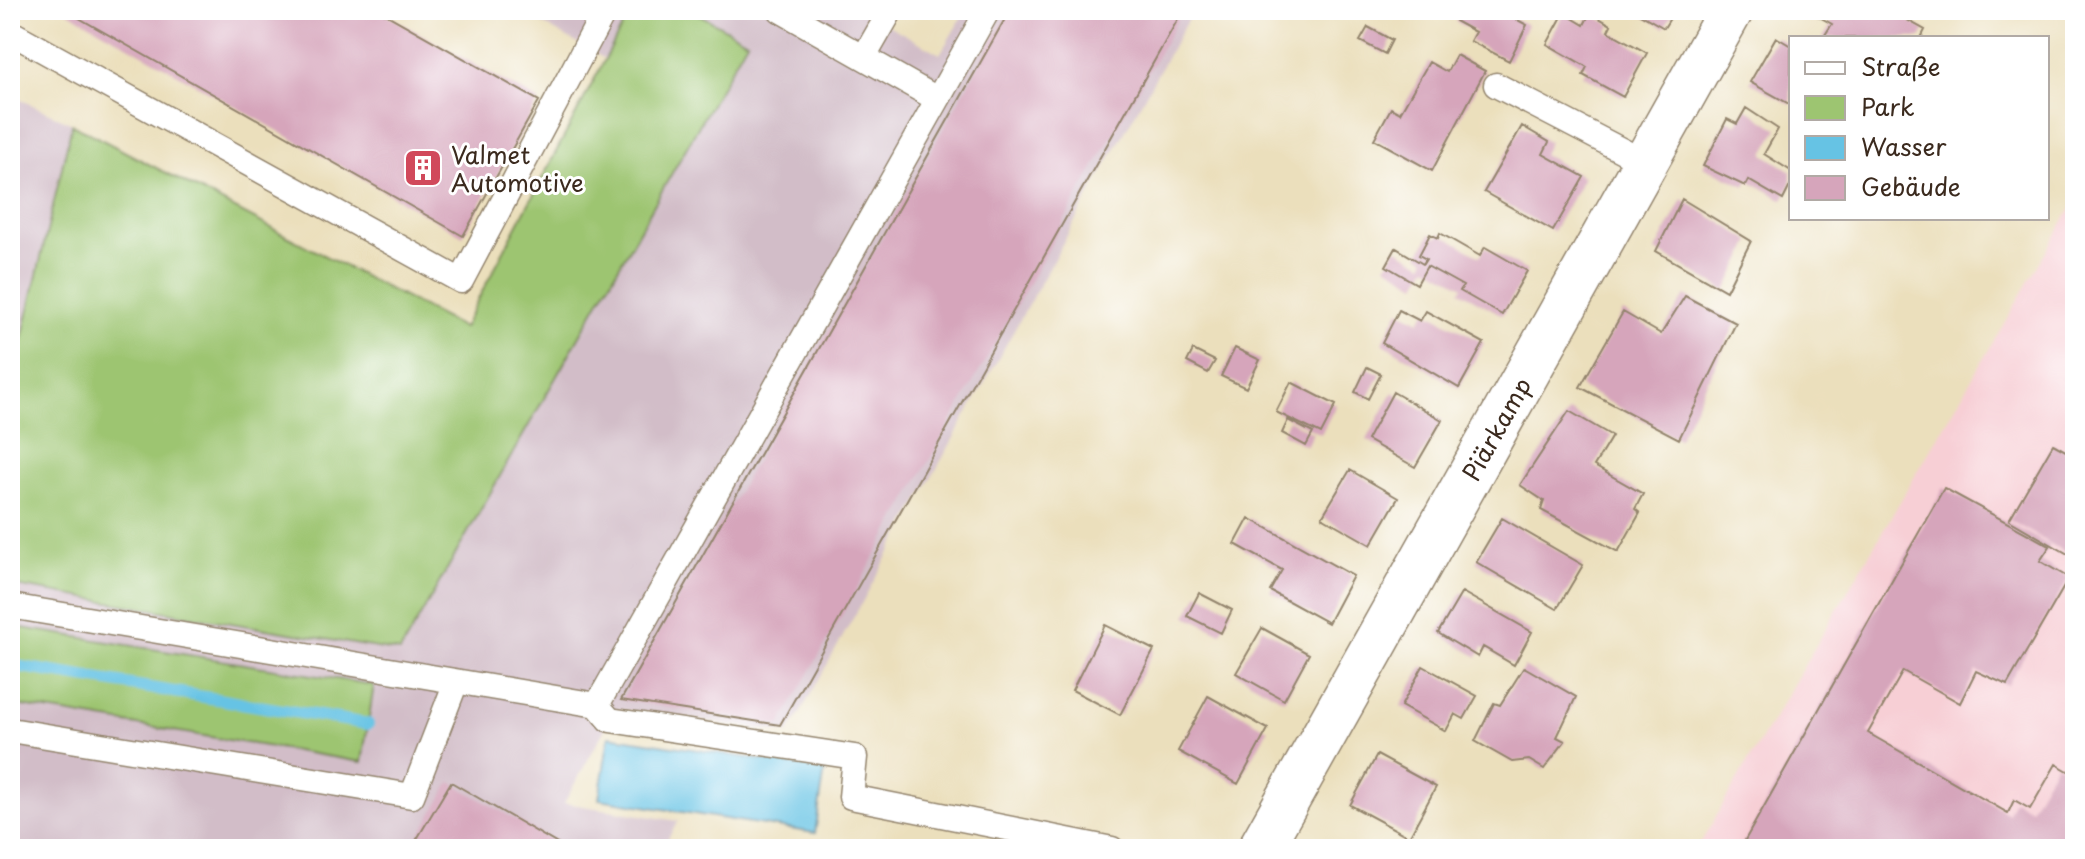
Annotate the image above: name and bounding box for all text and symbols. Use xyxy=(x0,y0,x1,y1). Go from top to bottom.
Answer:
legend xyxy=(1789,36,2049,220)
text: Straße xyxy=(1861,48,1940,84)
text: Park xyxy=(1861,88,1915,124)
text: Wasser xyxy=(1861,128,1947,164)
place label: Valmet Automotive xyxy=(451,136,584,200)
building icon: Valmet Automotive xyxy=(402,147,444,189)
text: Gebäude xyxy=(1861,168,1961,204)
street label: Piärkamp xyxy=(1452,370,1539,487)

